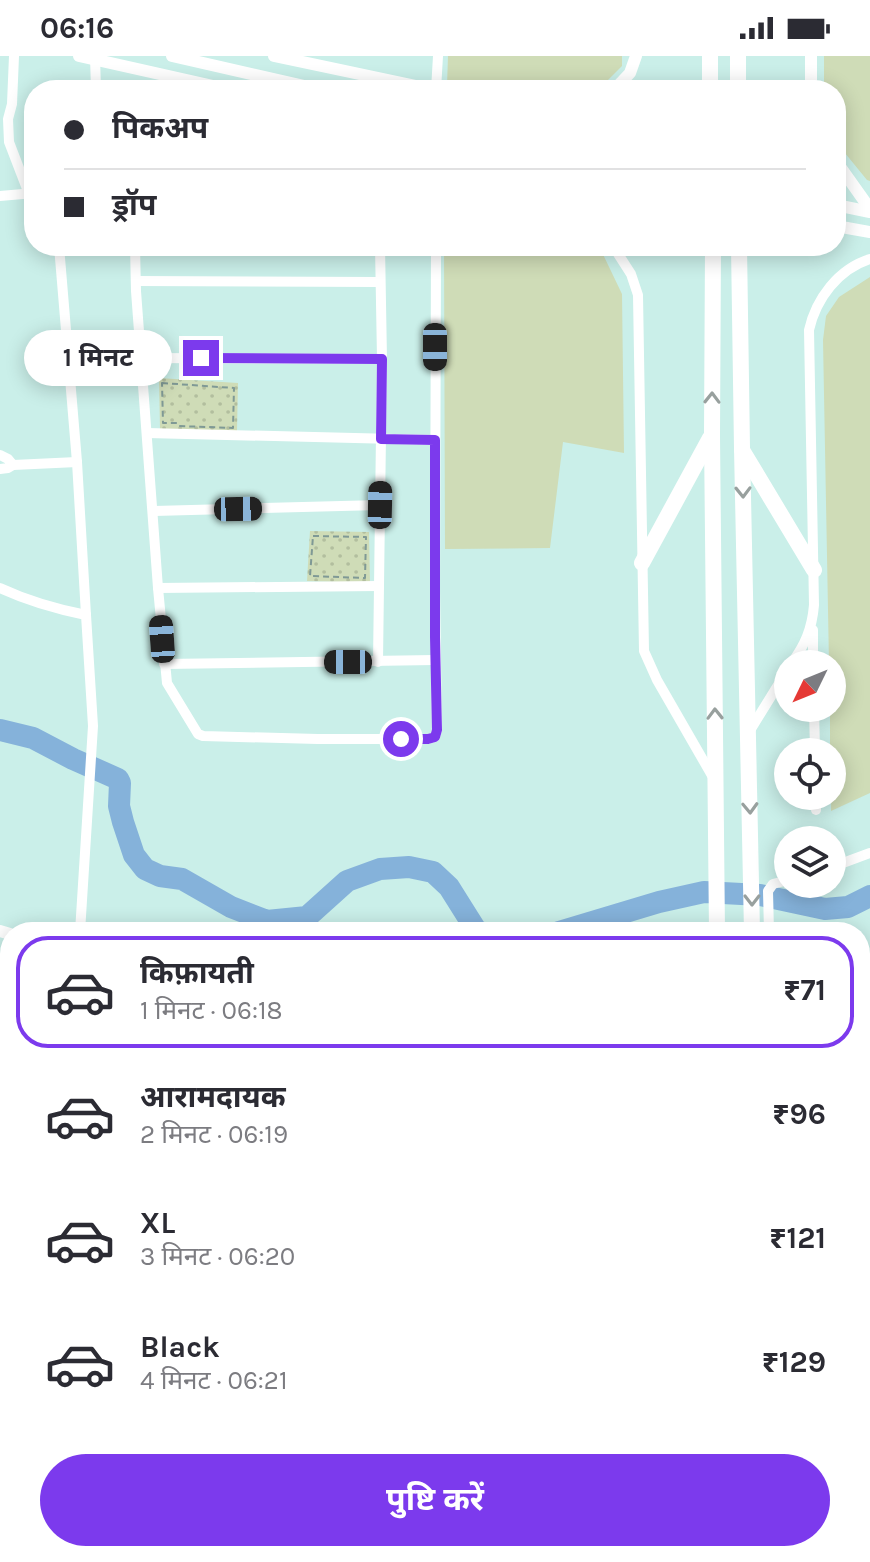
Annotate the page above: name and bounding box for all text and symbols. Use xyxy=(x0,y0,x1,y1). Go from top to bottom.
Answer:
text: 06:16 xyxy=(40,10,114,46)
text: पिकअप xyxy=(112,110,208,146)
text: ड्रॉप xyxy=(112,187,156,223)
car xyxy=(423,323,447,371)
callout: 1 मिनट xyxy=(25,330,173,386)
route end xyxy=(183,340,219,376)
text: 1 मिनट xyxy=(63,342,133,373)
one-way arrow xyxy=(703,391,721,404)
car xyxy=(368,481,392,529)
one-way arrow xyxy=(734,486,751,499)
car xyxy=(214,497,262,521)
car xyxy=(148,614,176,664)
car xyxy=(324,650,372,674)
north arrow xyxy=(774,650,846,722)
map controls xyxy=(774,650,846,898)
one-way arrow xyxy=(706,707,724,720)
route start xyxy=(383,721,419,757)
button: locate xyxy=(774,738,846,810)
one-way arrow xyxy=(741,802,758,815)
button: layers xyxy=(774,826,846,898)
one-way arrow xyxy=(743,894,761,907)
text: किफ़ायती xyxy=(140,955,254,991)
icon: car xyxy=(44,956,116,1028)
text: ₹71 xyxy=(783,972,826,1008)
text: 1 मिनट · 06:18 xyxy=(140,995,282,1026)
text: आरामदायक xyxy=(140,1079,286,1115)
icon: car xyxy=(44,1080,116,1152)
text: ₹96 xyxy=(772,1096,826,1132)
text: 2 मिनट · 06:19 xyxy=(140,1119,288,1150)
icon: car xyxy=(44,1204,116,1276)
text: XL xyxy=(140,1205,175,1241)
text: ₹121 xyxy=(769,1220,826,1256)
text: 3 मिनट · 06:20 xyxy=(140,1241,295,1272)
icon: car xyxy=(44,1328,116,1400)
text: Black xyxy=(140,1329,220,1365)
text: ₹129 xyxy=(762,1344,826,1380)
text: 4 मिनट · 06:21 xyxy=(140,1365,287,1396)
button: पुष्टि करें xyxy=(40,1454,830,1546)

